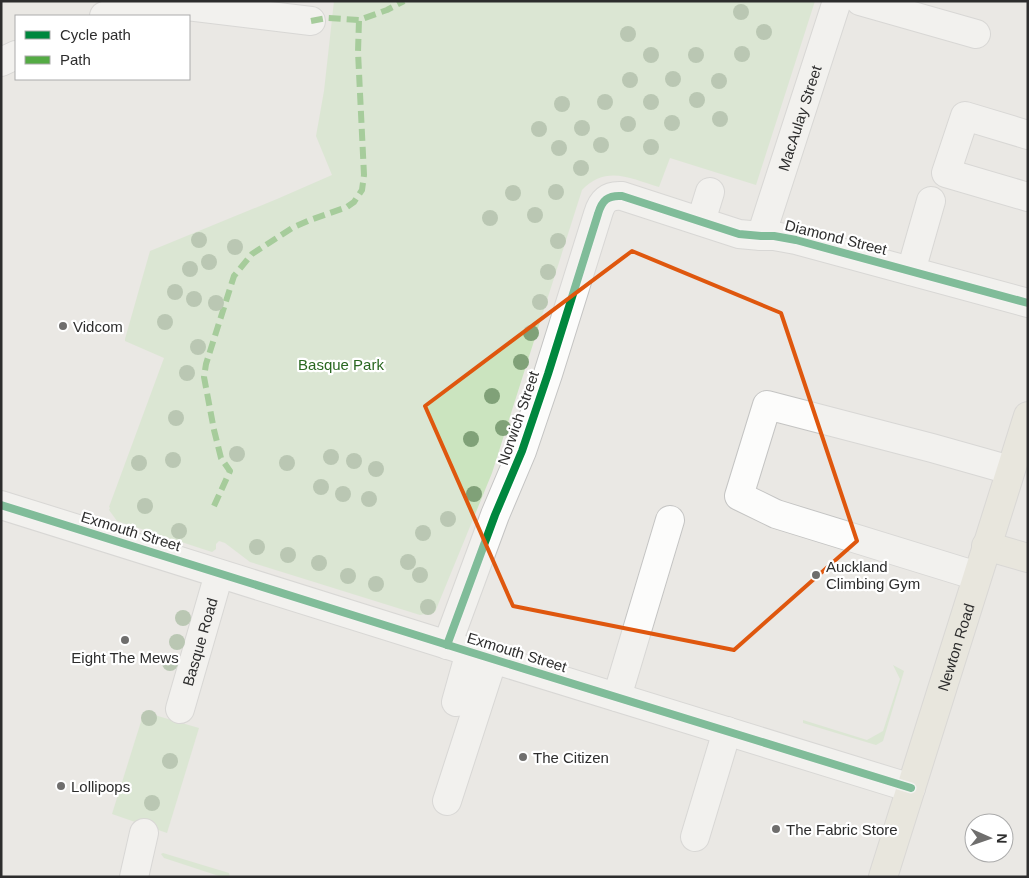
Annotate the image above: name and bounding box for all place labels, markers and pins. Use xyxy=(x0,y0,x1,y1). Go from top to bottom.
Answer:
place label: Vidcom xyxy=(73,318,123,335)
marker: Vidcom xyxy=(57,320,69,332)
place label: Auckland Climbing Gym xyxy=(826,558,920,592)
marker: Auckland Climbing Gym xyxy=(810,569,822,581)
marker: Eight The Mews xyxy=(119,634,131,646)
place label: Eight The Mews xyxy=(71,649,179,666)
place label: The Citizen xyxy=(533,749,609,766)
marker: The Citizen xyxy=(517,751,529,763)
place label: Lollipops xyxy=(71,778,130,795)
marker: Lollipops xyxy=(55,780,67,792)
place label: The Fabric Store xyxy=(786,821,898,838)
marker: The Fabric Store xyxy=(770,823,782,835)

